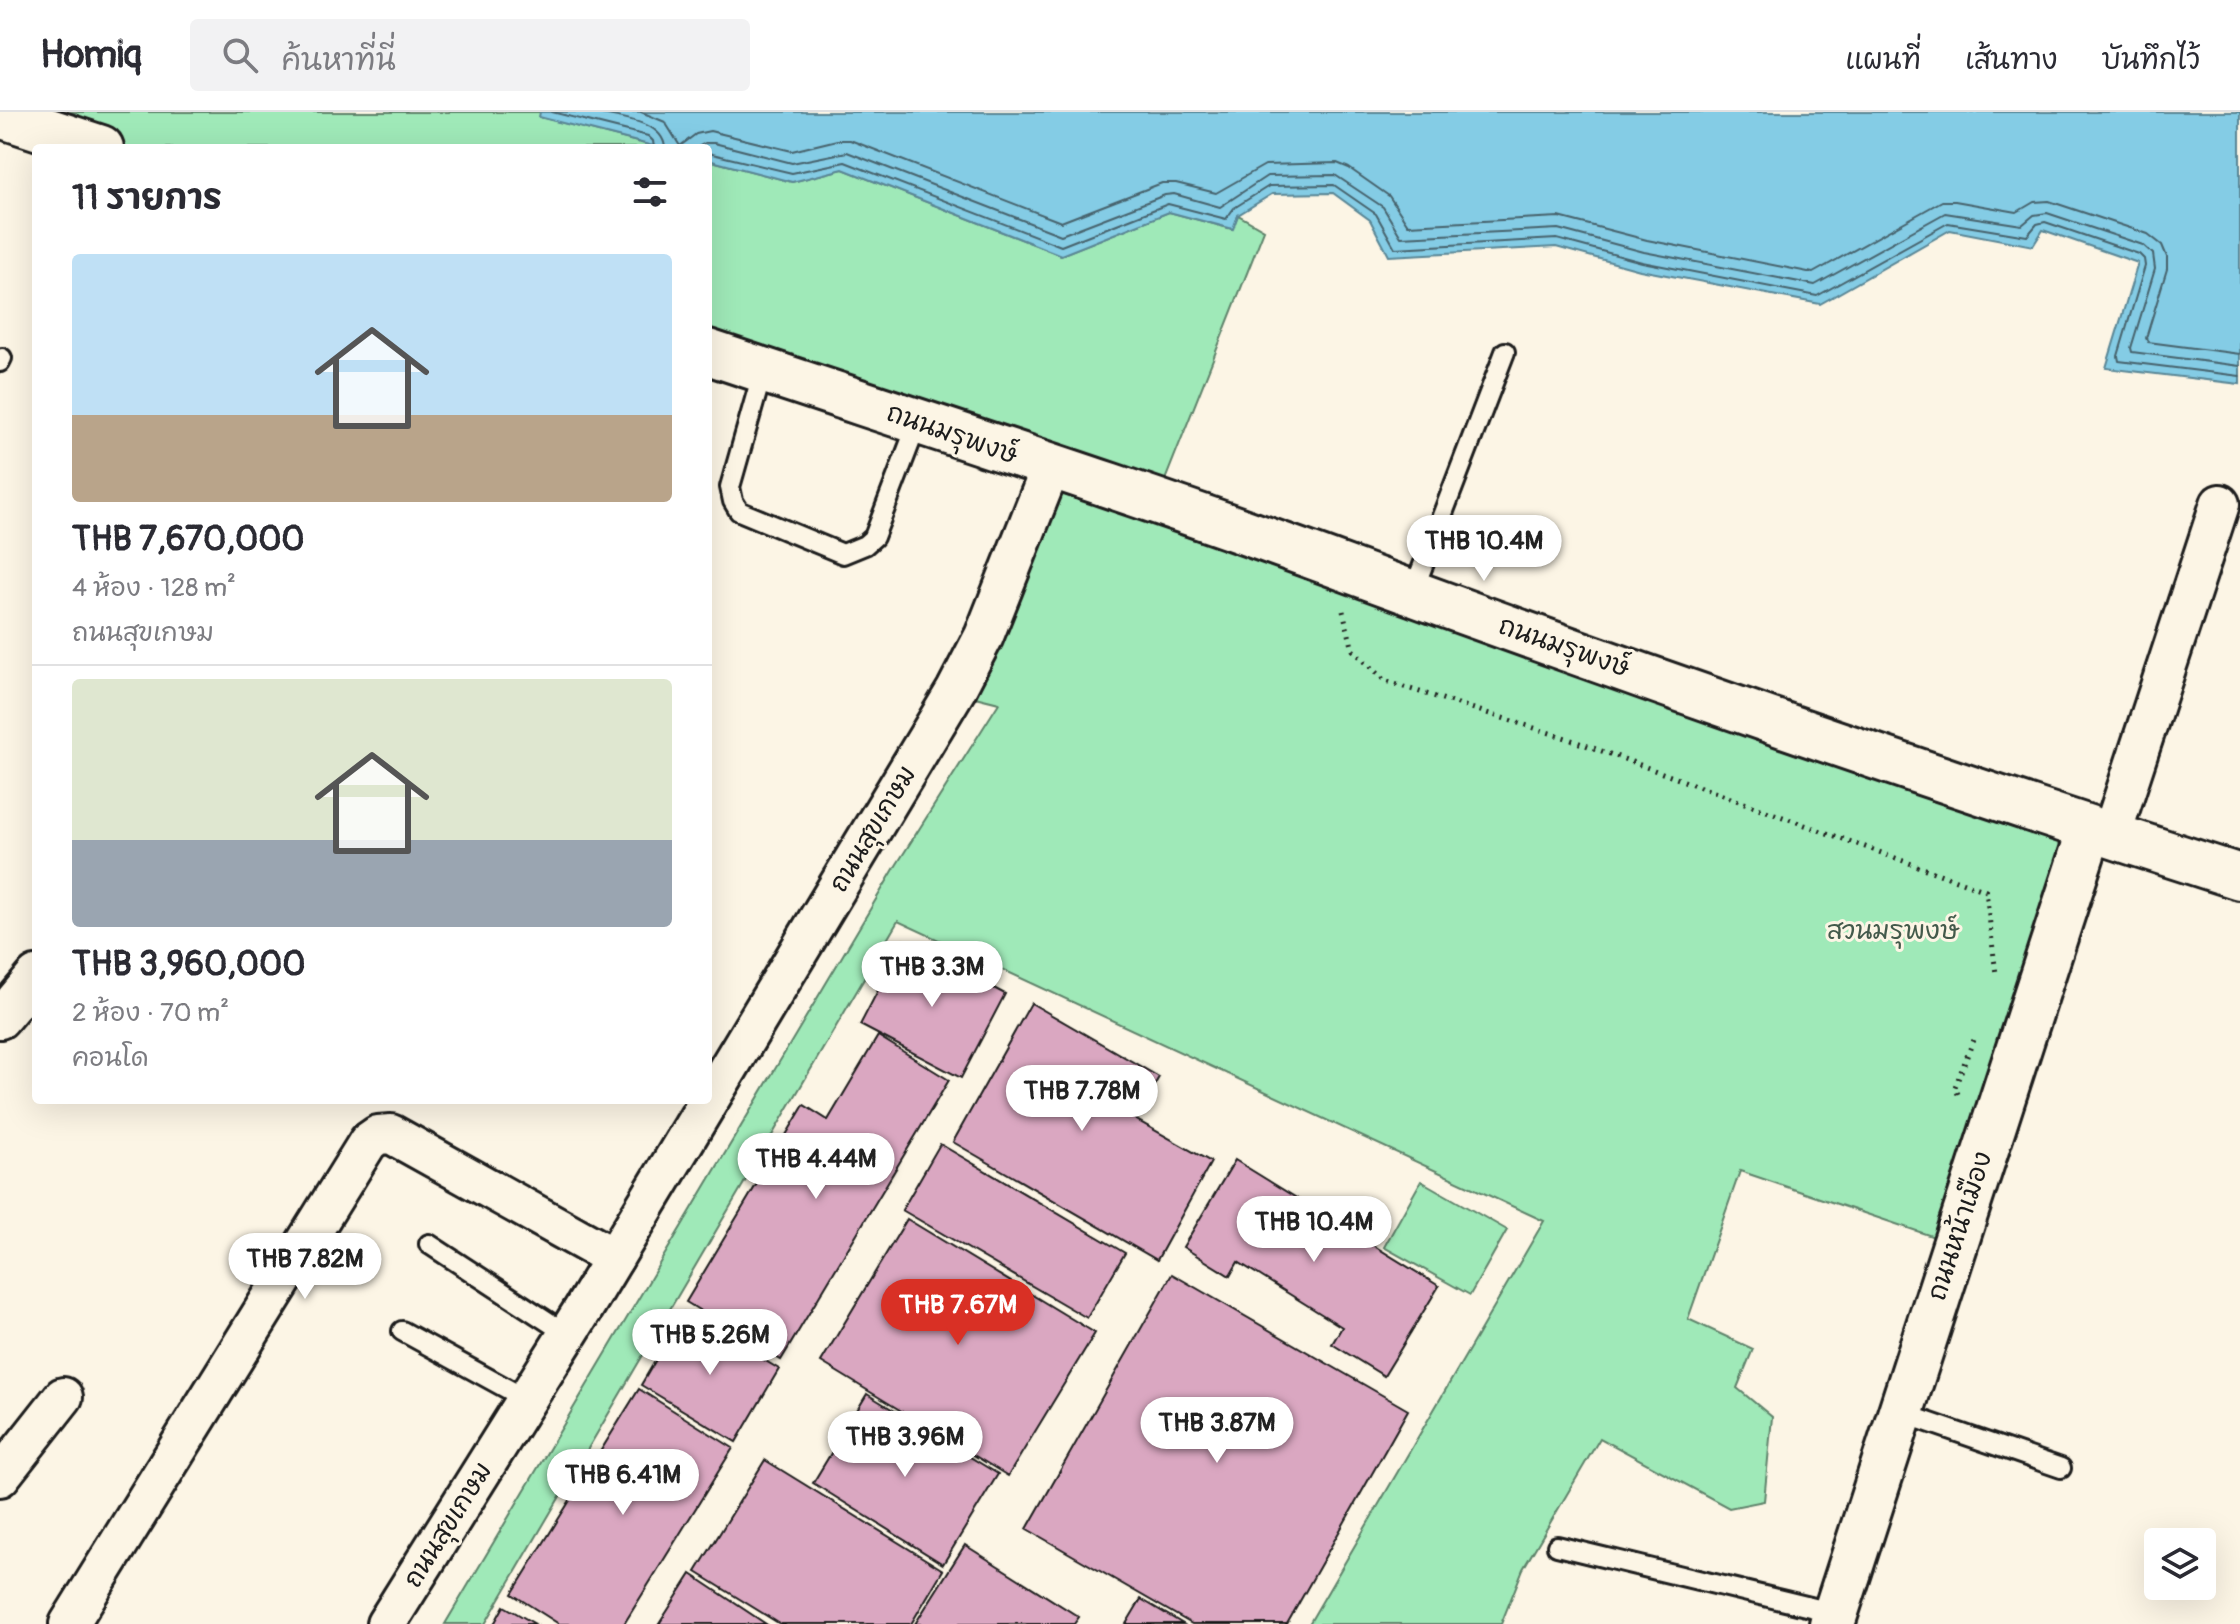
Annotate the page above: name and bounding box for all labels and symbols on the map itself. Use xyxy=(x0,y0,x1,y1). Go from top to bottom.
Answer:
street label: ถนนมรุพงษ์ xyxy=(882,396,1022,473)
pin: THB 10.4M xyxy=(1392,515,1576,583)
street label: ถนนมรุพงษ์ xyxy=(1494,609,1634,686)
street label: ถนนสุขเกษม xyxy=(823,760,925,899)
park label: สวนมรุพงษ์ xyxy=(1827,914,1960,949)
pin: THB 3.3M xyxy=(849,941,1015,1009)
pin: THB 7.78M xyxy=(990,1065,1174,1133)
pin: THB 4.44M xyxy=(724,1133,908,1201)
street label: ถนนหน้าเมือง xyxy=(1920,1147,1999,1304)
pin: THB 10.4M xyxy=(1222,1196,1406,1264)
pin: THB 7.82M xyxy=(213,1233,397,1301)
pin: THB 7.67M xyxy=(866,1279,1050,1347)
pin: THB 5.26M xyxy=(618,1309,802,1377)
pin: THB 3.87M xyxy=(1125,1397,1309,1465)
pin: THB 3.96M xyxy=(813,1411,997,1479)
pin: THB 6.41M xyxy=(531,1449,715,1517)
street label: ถนนสุขเกษม xyxy=(397,1456,501,1595)

